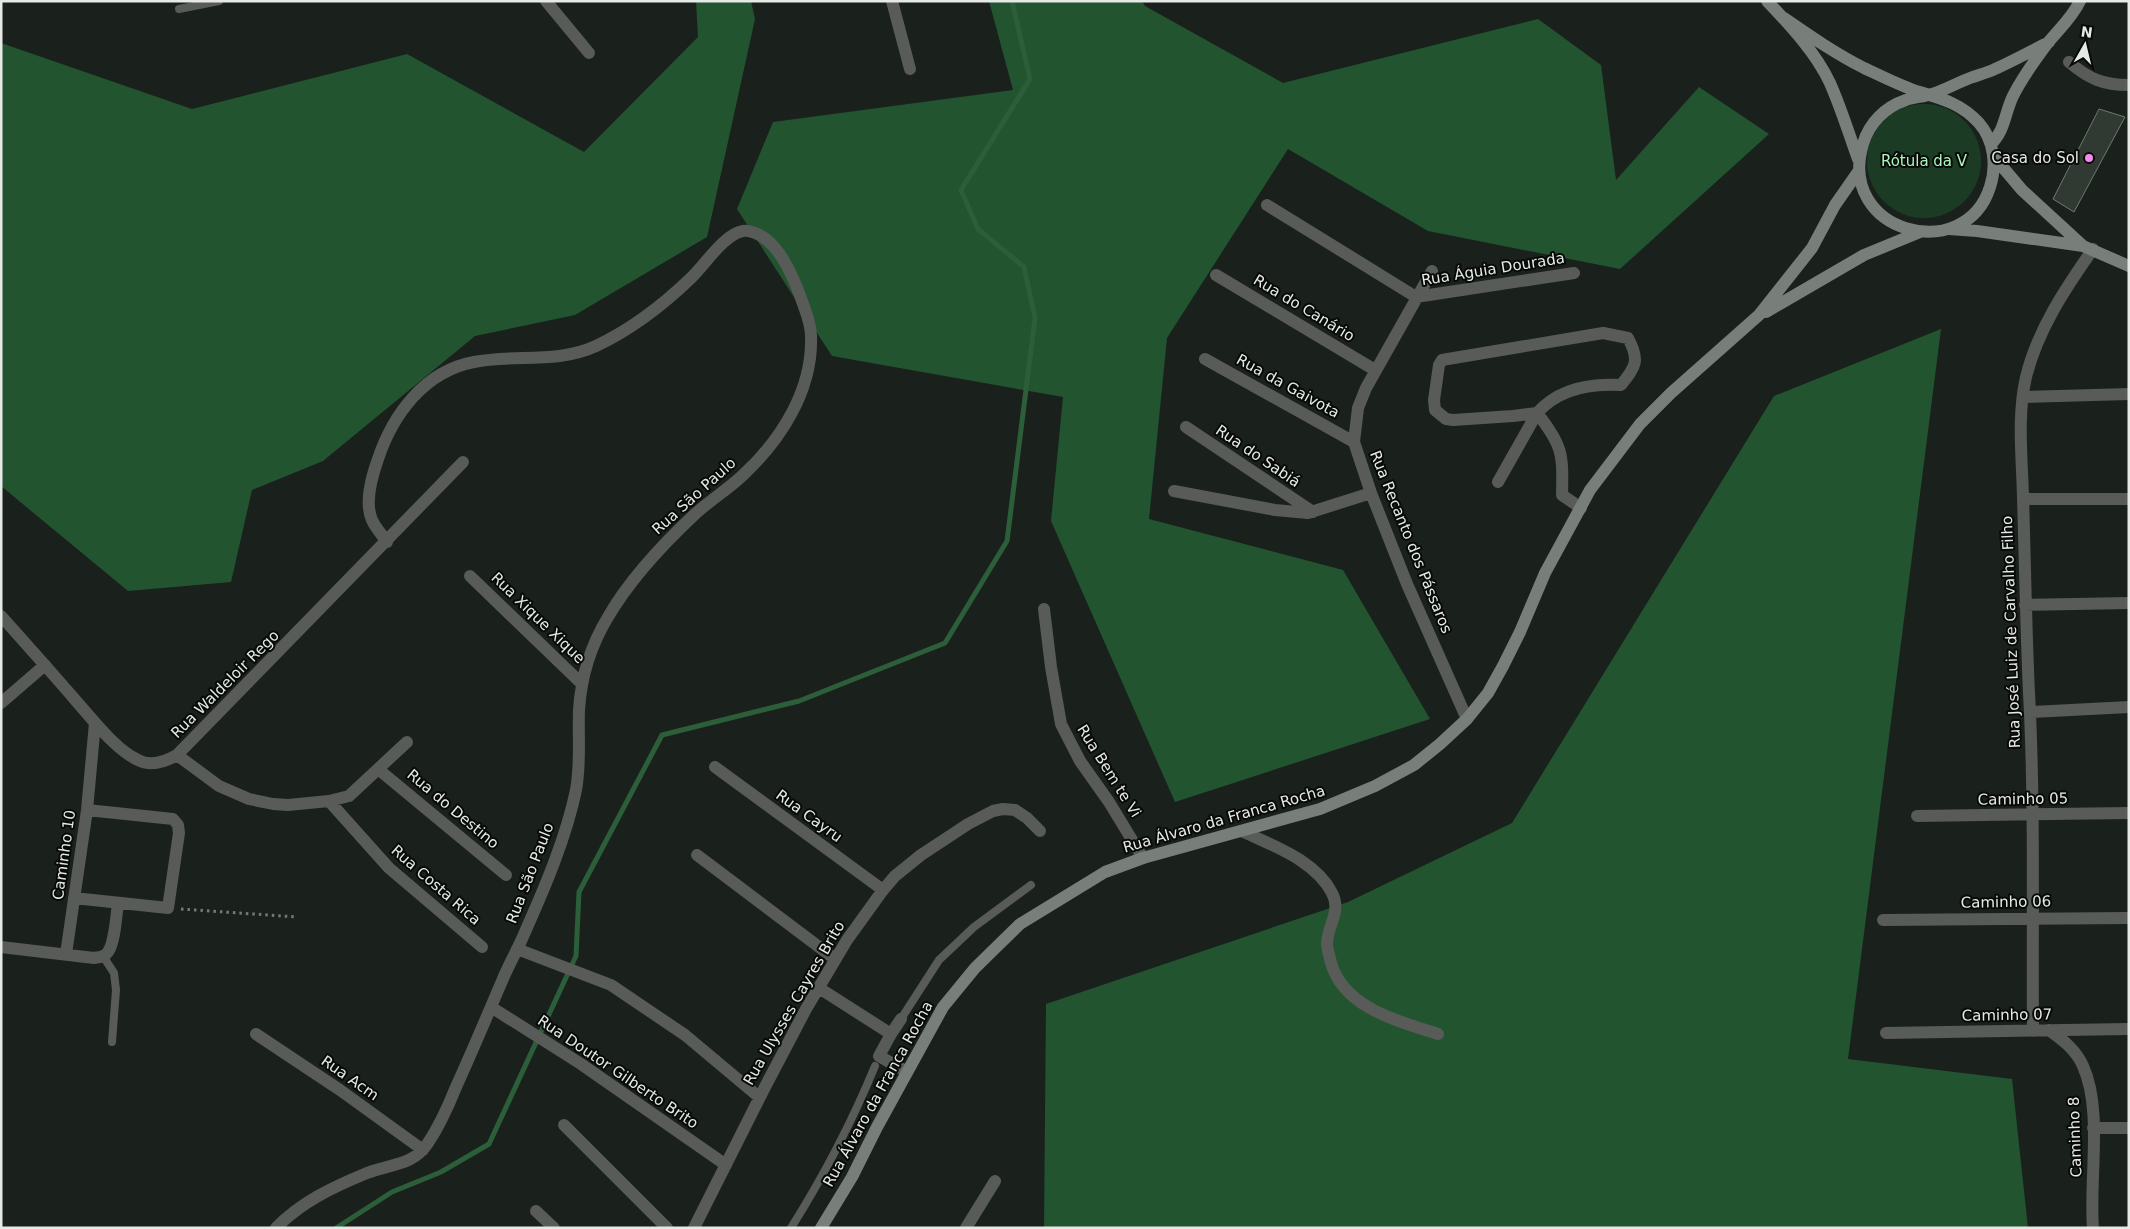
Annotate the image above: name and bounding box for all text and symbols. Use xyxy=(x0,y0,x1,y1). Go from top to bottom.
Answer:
north arrow xyxy=(2060,20,2110,70)
text: N xyxy=(2080,23,2094,41)
place label: Casa do Sol xyxy=(1991,149,2079,167)
park label: Rótula da V xyxy=(1881,152,1968,170)
marker: Casa do Sol xyxy=(2083,152,2095,164)
street label: Rua Águia Dourada xyxy=(1420,248,1566,289)
street label: Rua do Canário xyxy=(1250,271,1358,345)
street label: Rua da Gaivota xyxy=(1233,350,1343,422)
street label: Rua do Sabiá xyxy=(1212,421,1304,491)
street label: Rua Recanto dos Pássaros xyxy=(1366,448,1456,636)
street label: Rua São Paulo xyxy=(648,454,740,538)
street label: Rua José Luiz de Carvalho Filho xyxy=(1998,515,2024,749)
street label: Rua Xique Xique xyxy=(487,569,589,667)
street label: Rua Waldeloir Rego xyxy=(167,626,283,742)
street label: Rua Bem te Vi xyxy=(1073,721,1145,821)
street label: Rua do Destino xyxy=(404,765,502,853)
street label: Rua Álvaro da Franca Rocha xyxy=(1121,781,1327,857)
street label: Rua Cayru xyxy=(772,786,846,846)
street label: Caminho 05 xyxy=(1978,789,2068,809)
street label: Caminho 10 xyxy=(49,809,79,901)
street label: Rua São Paulo xyxy=(503,820,557,926)
street label: Rua Costa Rica xyxy=(388,841,484,929)
street label: Caminho 06 xyxy=(1961,892,2051,912)
street label: Rua Ulysses Cayres Brito xyxy=(740,918,848,1088)
street label: Rua Álvaro da Franca Rocha xyxy=(818,998,937,1190)
street label: Caminho 07 xyxy=(1962,1005,2052,1025)
street label: Rua Doutor Gilberto Brito xyxy=(534,1011,702,1133)
street label: Rua Acm xyxy=(318,1052,382,1104)
street label: Caminho 8 xyxy=(2065,1096,2085,1178)

